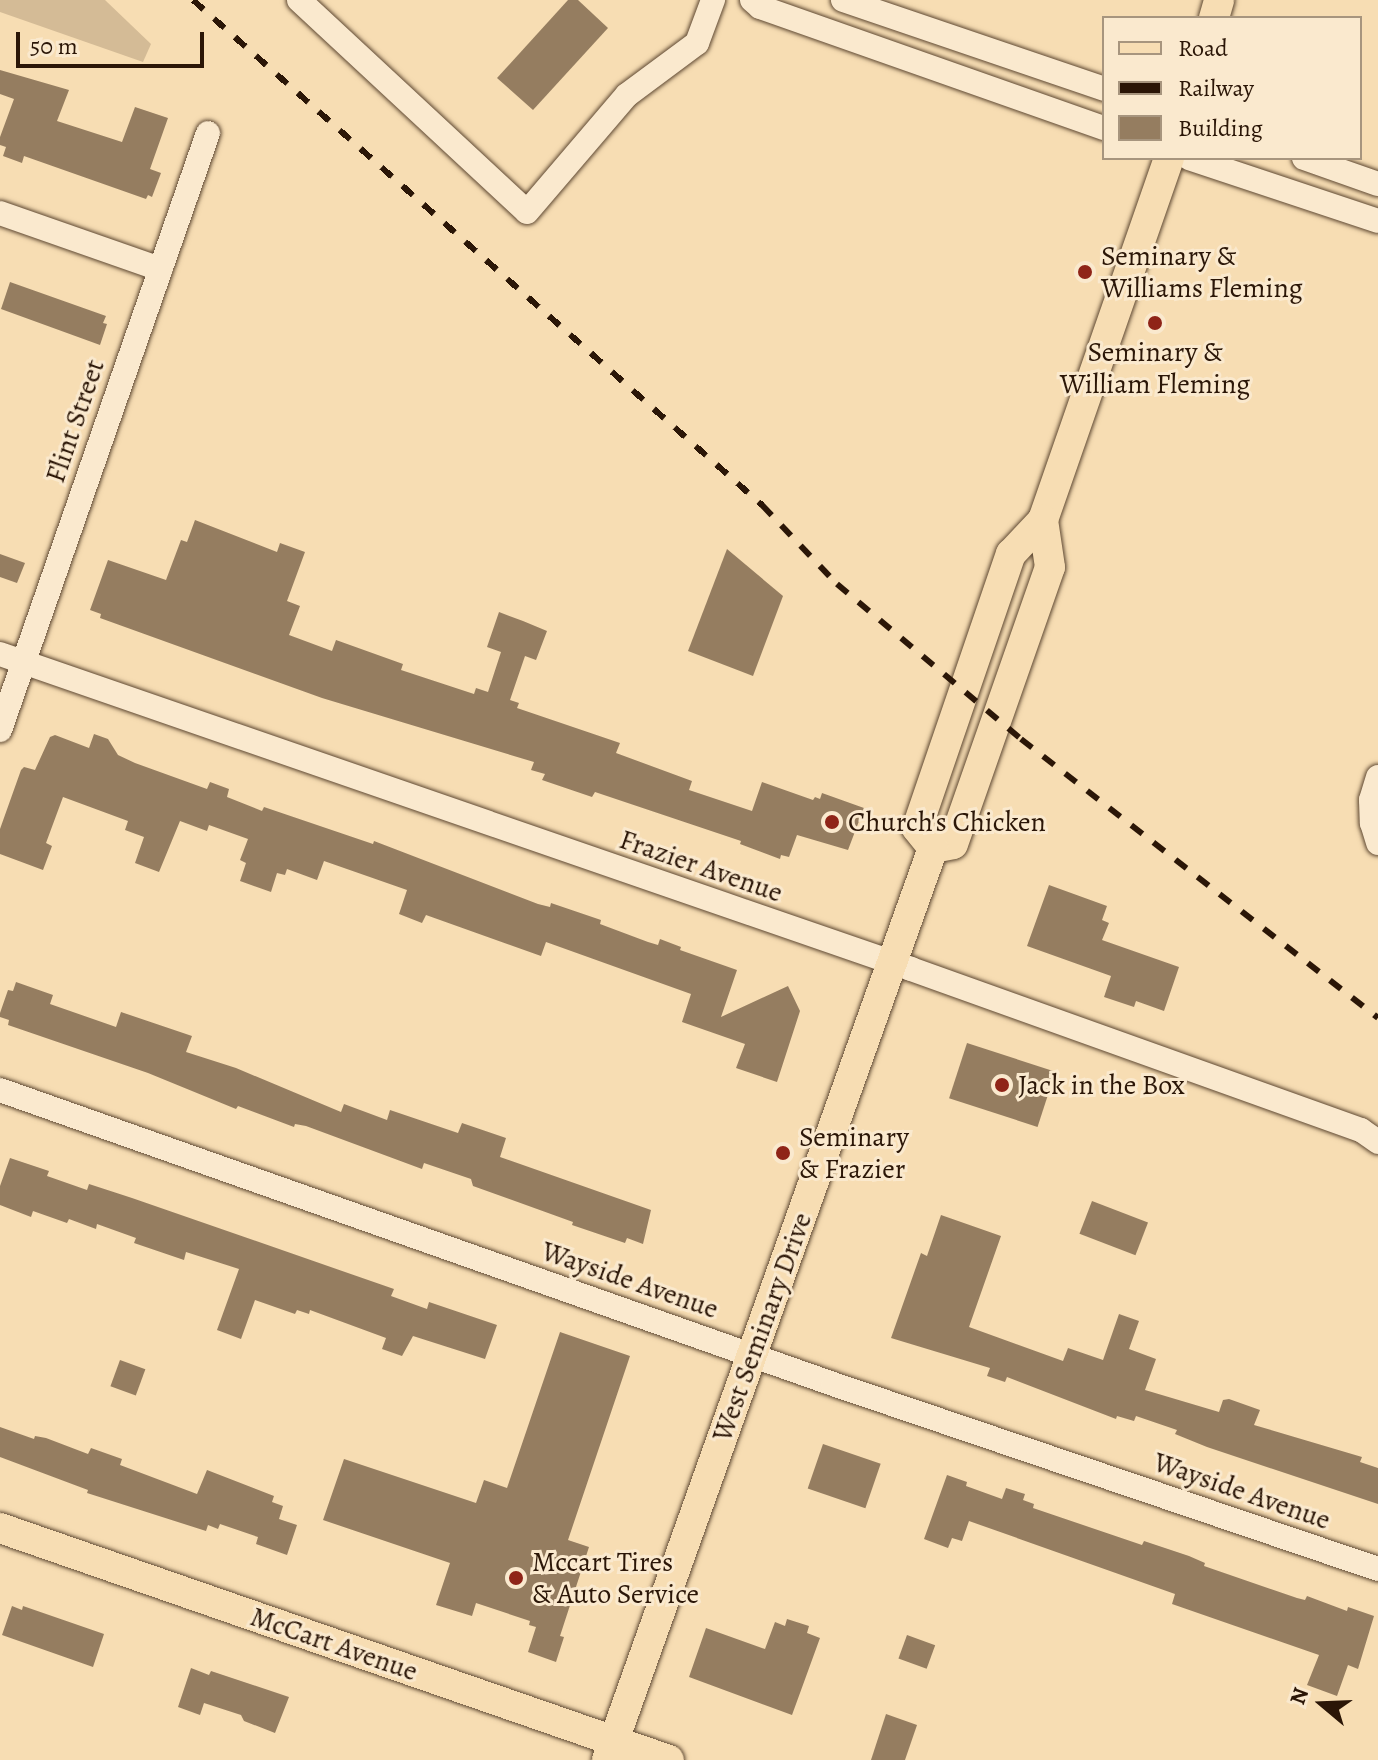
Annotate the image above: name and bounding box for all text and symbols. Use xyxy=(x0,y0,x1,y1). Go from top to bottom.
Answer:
scale bar xyxy=(20,16,208,66)
legend xyxy=(1102,16,1362,160)
text: 50 m xyxy=(30,30,78,62)
text: Road xyxy=(1178,32,1228,64)
text: Railway xyxy=(1178,72,1254,104)
text: Building xyxy=(1178,112,1263,144)
place label: Seminary & Williams Fleming xyxy=(1101,239,1303,305)
marker: Seminary & Williams Fleming xyxy=(1076,263,1094,281)
marker: Seminary & William Fleming xyxy=(1146,314,1164,332)
place label: Seminary & William Fleming xyxy=(1060,335,1250,401)
street label: Flint Street xyxy=(38,355,112,487)
place label: Church's Chicken xyxy=(848,805,1046,839)
marker: Church's Chicken xyxy=(823,813,841,831)
street label: Frazier Avenue xyxy=(615,822,787,910)
place label: Jack in the Box xyxy=(1018,1068,1185,1102)
marker: Jack in the Box xyxy=(993,1076,1011,1094)
place label: Seminary & Frazier xyxy=(799,1120,909,1186)
marker: Seminary & Frazier xyxy=(774,1144,792,1162)
street label: West Seminary Drive xyxy=(705,1208,819,1446)
street label: Wayside Avenue xyxy=(537,1234,723,1326)
street label: Wayside Avenue xyxy=(1149,1445,1335,1537)
place label: Mccart Tires & Auto Service xyxy=(532,1545,699,1611)
marker: Mccart Tires & Auto Service xyxy=(507,1569,525,1587)
street label: McCart Avenue xyxy=(246,1600,422,1688)
north arrow xyxy=(1282,1664,1362,1744)
text: N xyxy=(1283,1684,1316,1709)

